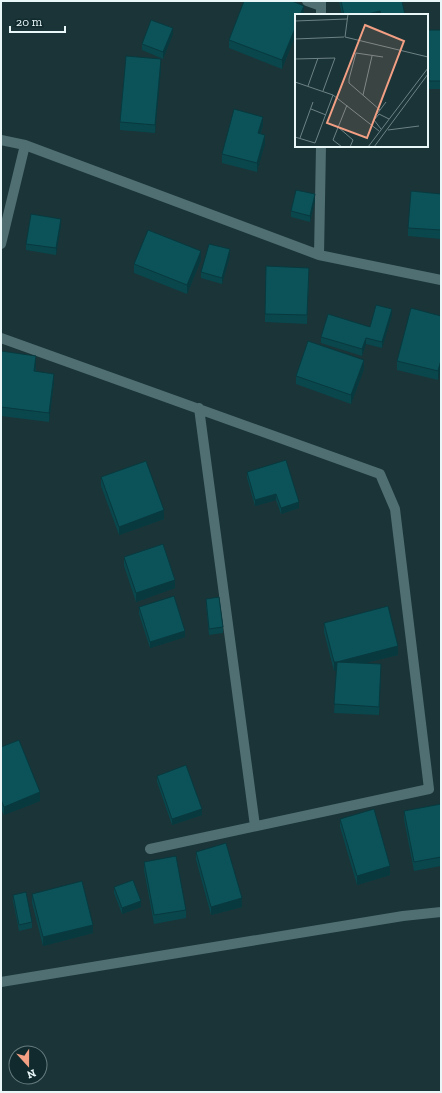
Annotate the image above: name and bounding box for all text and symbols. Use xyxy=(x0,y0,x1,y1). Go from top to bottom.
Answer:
scale bar xyxy=(10,8,65,34)
inset map xyxy=(295,14,428,147)
text: 20 m xyxy=(16,15,43,29)
north arrow xyxy=(8,1045,48,1085)
text: N xyxy=(25,1066,38,1082)

